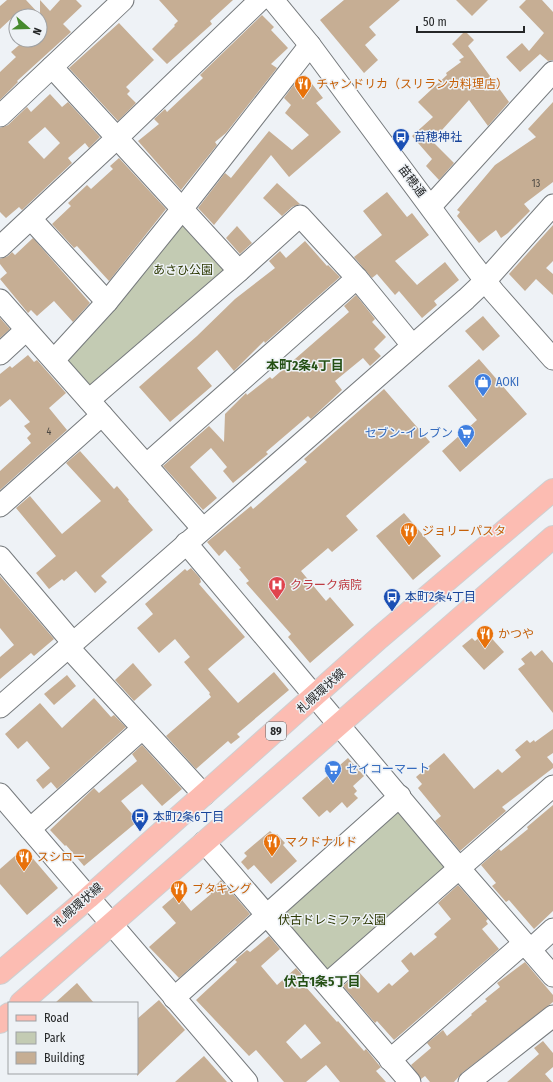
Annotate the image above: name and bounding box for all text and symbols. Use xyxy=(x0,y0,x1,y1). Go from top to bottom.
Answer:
north arrow xyxy=(8,8,48,48)
scale bar xyxy=(417,8,524,34)
text: 50 m xyxy=(423,15,447,29)
text: N xyxy=(30,26,44,37)
restaurant icon: チャンドリカ（スリランカ料理店） xyxy=(293,74,313,99)
place label: チャンドリカ（スリランカ料理店） xyxy=(316,77,508,91)
bus stop icon: 苗穂神社 xyxy=(391,127,411,152)
place label: 苗穂神社 xyxy=(414,130,462,144)
street label: 苗穂通 xyxy=(396,162,428,200)
house number: 13 xyxy=(532,178,541,190)
park label: あさひ公園 xyxy=(153,263,213,277)
district label: 本町2条4丁目 xyxy=(266,358,344,373)
shop icon: AOKI xyxy=(473,372,493,397)
place label: AOKI xyxy=(496,375,519,389)
supermarket icon: セブン-イレブン xyxy=(456,423,476,448)
house number: 4 xyxy=(47,426,52,438)
place label: セブン-イレブン xyxy=(365,426,453,440)
restaurant icon: ジョリーパスタ xyxy=(399,521,419,546)
place label: ジョリーパスタ xyxy=(422,524,506,538)
hospital icon: クラーク病院 xyxy=(267,575,287,600)
place label: クラーク病院 xyxy=(290,578,362,592)
bus stop icon: 本町2条4丁目 xyxy=(382,587,402,612)
place label: 本町2条4丁目 xyxy=(405,590,476,604)
restaurant icon: かつや xyxy=(475,624,495,649)
place label: かつや xyxy=(498,627,534,641)
street label: 札幌環状線 xyxy=(294,666,348,716)
road number: 89 xyxy=(266,722,286,740)
supermarket icon: セイコーマート xyxy=(323,759,343,784)
place label: セイコーマート xyxy=(346,762,430,776)
bus stop icon: 本町2条6丁目 xyxy=(130,807,150,832)
place label: 本町2条6丁目 xyxy=(153,810,224,824)
restaurant icon: マクドナルド xyxy=(262,832,282,857)
place label: マクドナルド xyxy=(285,835,357,849)
restaurant icon: スシロー xyxy=(14,847,34,872)
place label: スシロー xyxy=(37,850,85,864)
restaurant icon: ブタキング xyxy=(169,879,189,904)
street label: 札幌環状線 xyxy=(51,880,105,930)
place label: ブタキング xyxy=(192,882,252,896)
park label: 伏古ドレミファ公園 xyxy=(278,913,386,927)
district label: 伏古1条5丁目 xyxy=(284,974,360,989)
legend xyxy=(8,1002,138,1074)
text: Road xyxy=(44,1011,69,1025)
text: Park xyxy=(44,1031,66,1045)
text: Building xyxy=(44,1051,85,1065)

